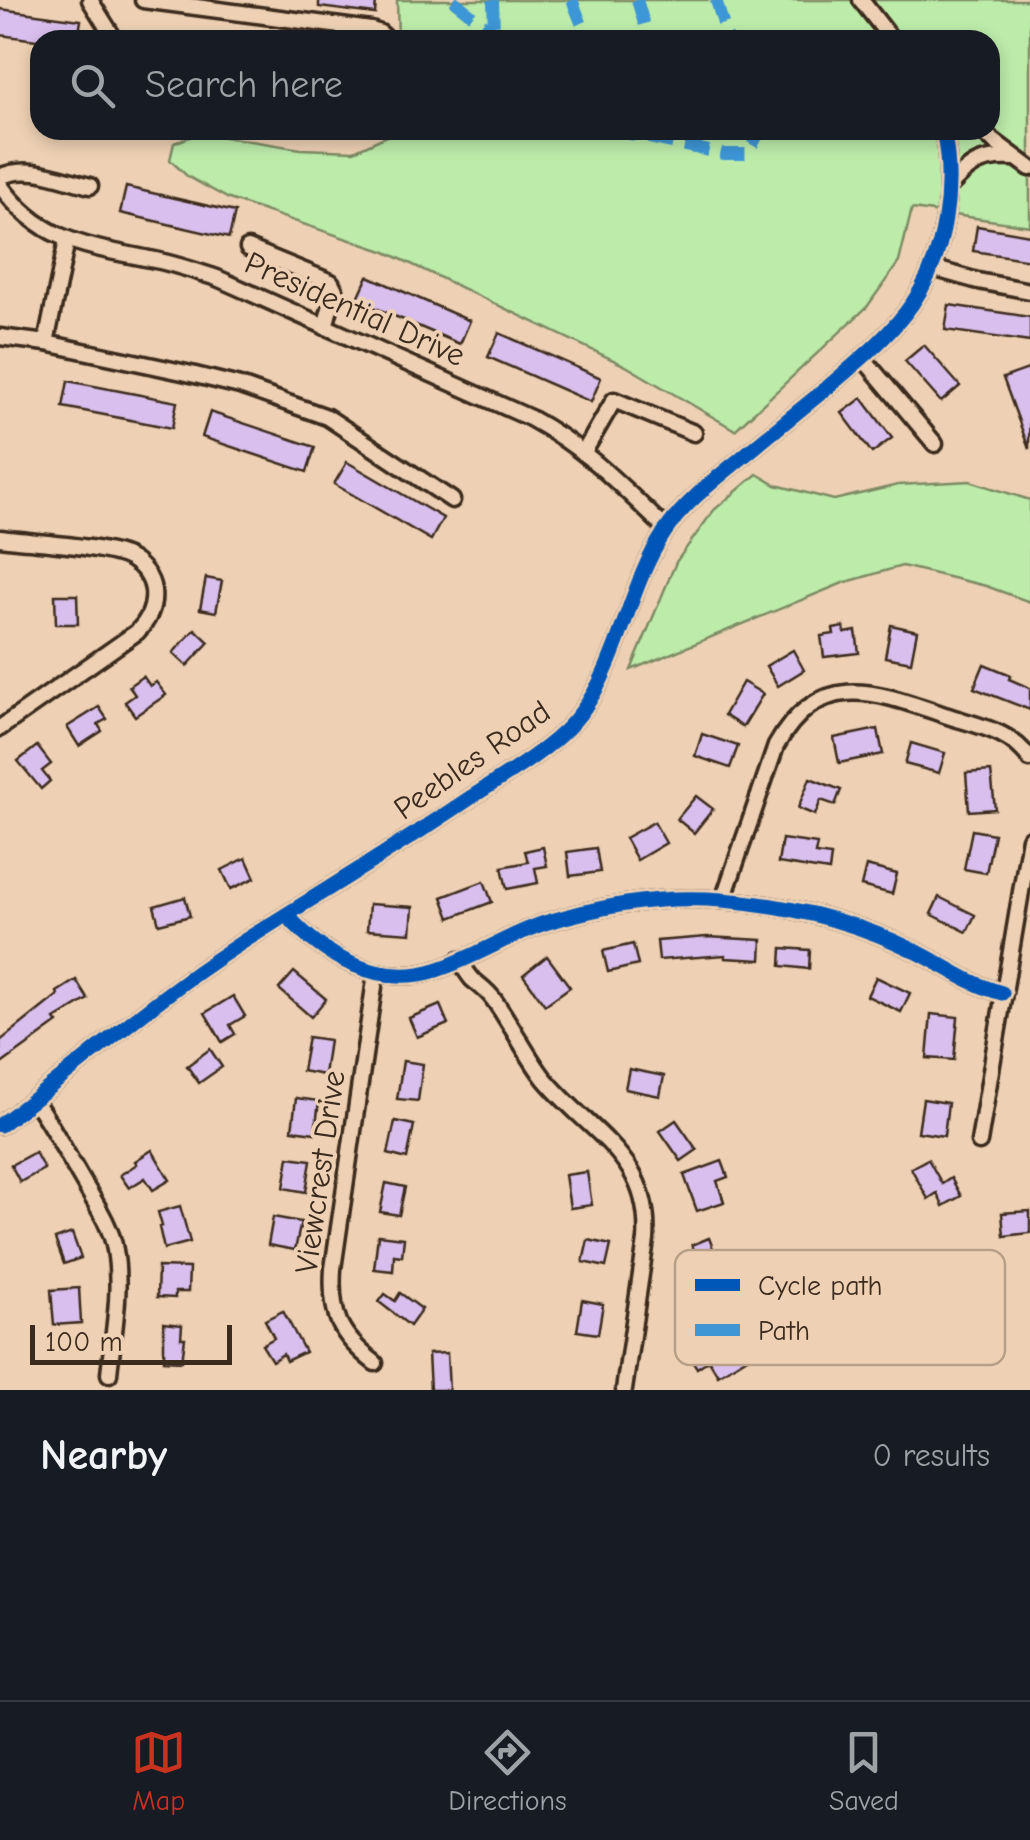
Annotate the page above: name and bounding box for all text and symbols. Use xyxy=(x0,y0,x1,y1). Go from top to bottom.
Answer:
search box xyxy=(30,30,1000,140)
icon: search xyxy=(65,58,120,113)
text: Search here xyxy=(145,63,343,107)
street label: Presidential Drive xyxy=(239,244,471,374)
street label: Peebles Road xyxy=(387,693,557,827)
street label: Viewcrest Drive xyxy=(287,1068,353,1276)
legend xyxy=(675,1250,1005,1365)
text: Cycle path xyxy=(758,1270,883,1302)
text: Path xyxy=(758,1315,810,1347)
scale bar xyxy=(30,1320,232,1364)
text: 100 m xyxy=(45,1326,123,1358)
text: Nearby xyxy=(40,1431,167,1480)
text: 0 results xyxy=(873,1437,990,1474)
tab: Map xyxy=(131,1725,186,1817)
tab: Directions xyxy=(448,1725,567,1817)
tab: Saved xyxy=(829,1725,899,1817)

